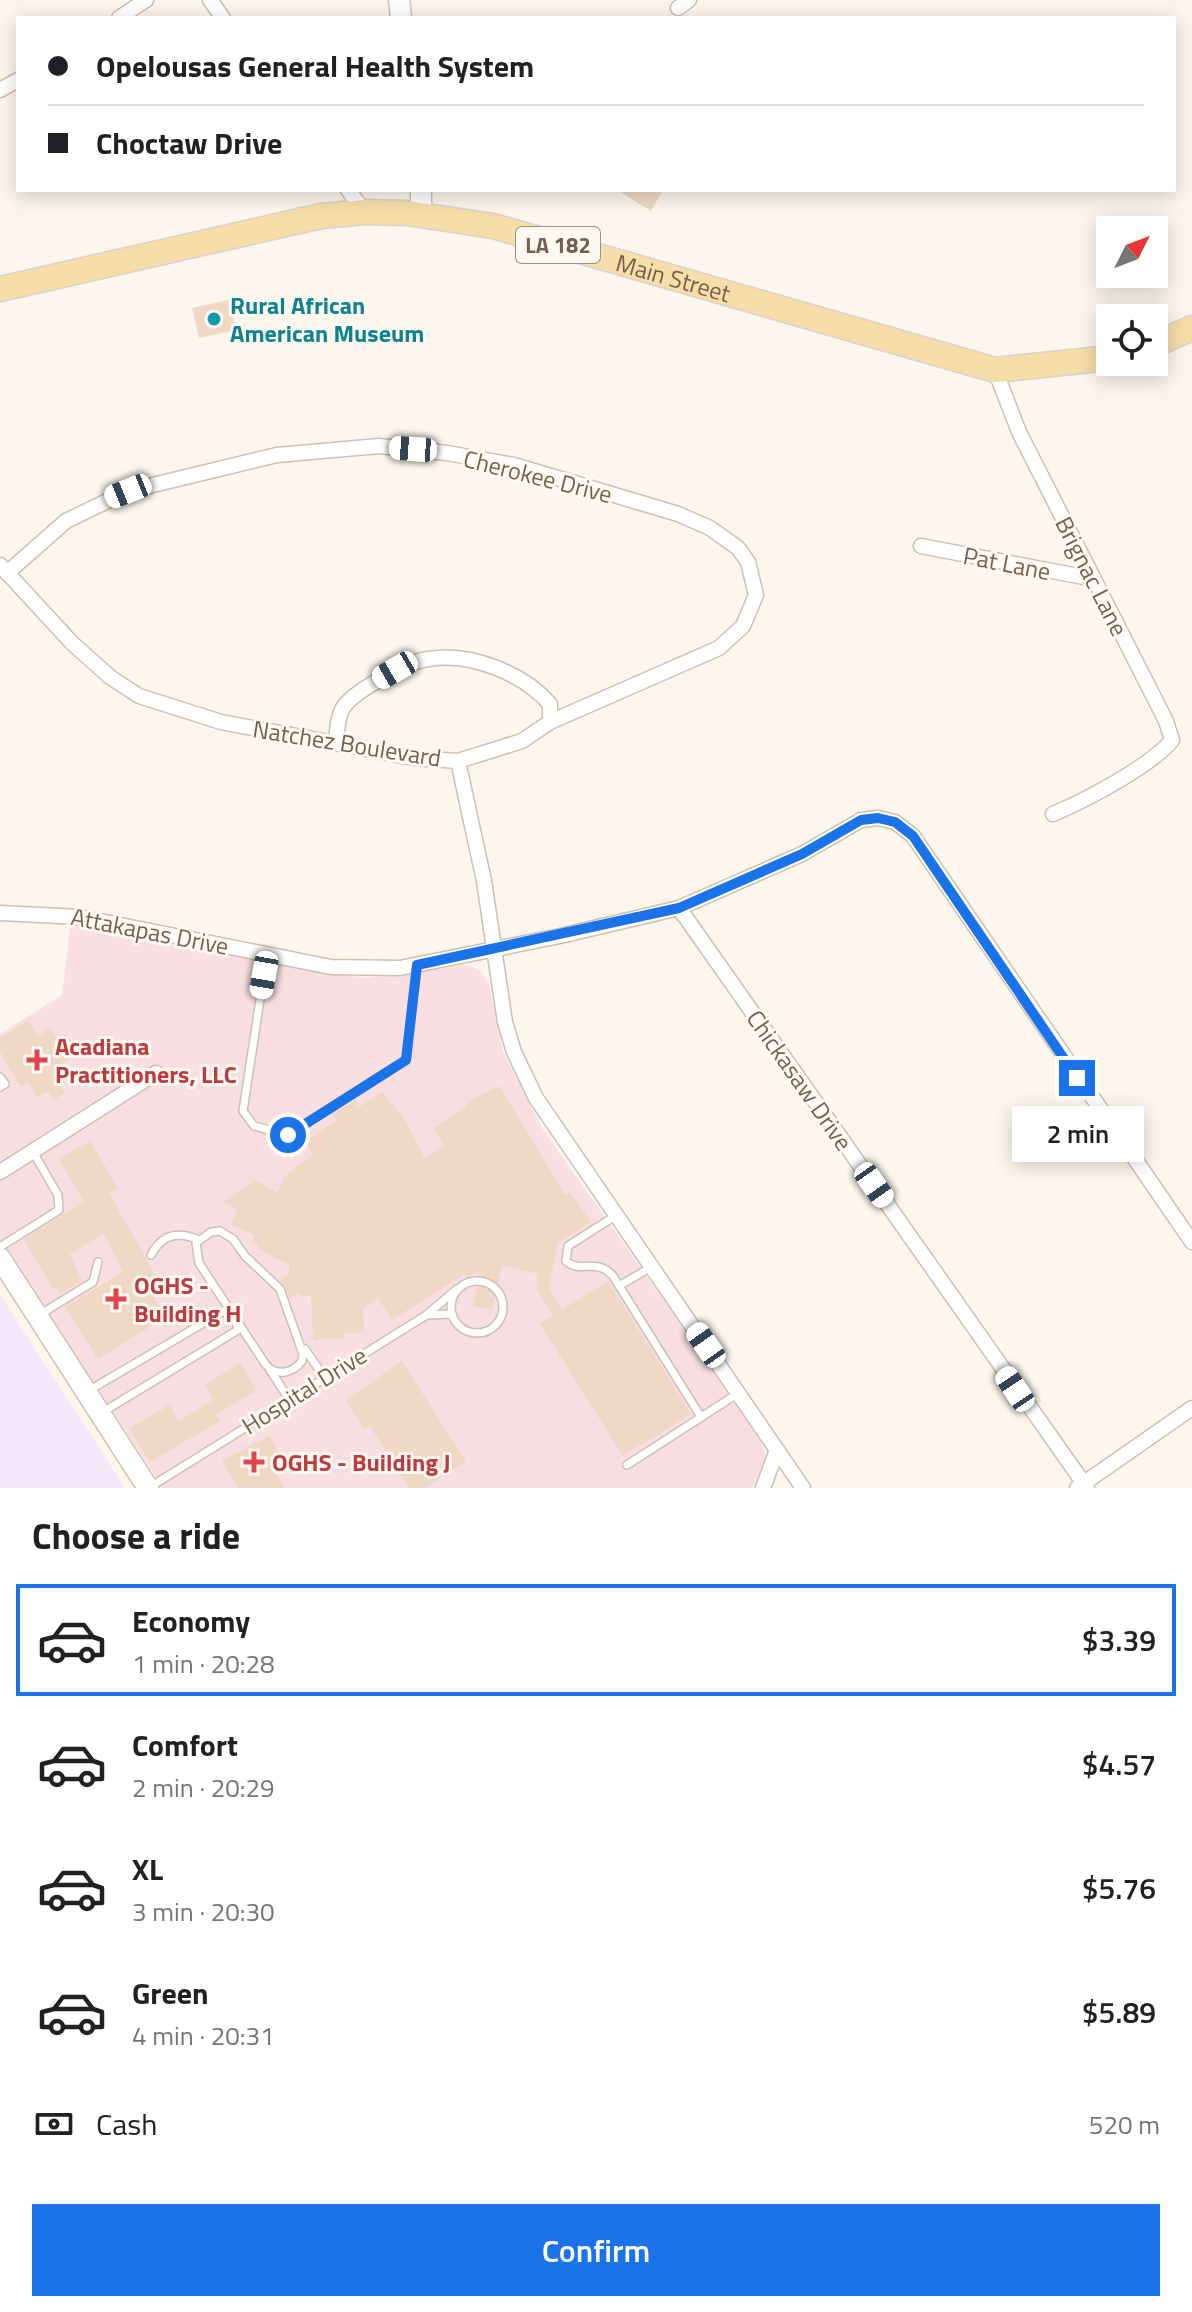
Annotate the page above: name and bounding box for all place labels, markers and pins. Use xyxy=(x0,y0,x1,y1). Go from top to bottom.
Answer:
place label: Rural African American Museum xyxy=(230,287,424,351)
marker: Rural African American Museum xyxy=(205,310,223,328)
place label: Acadiana Practitioners, LLC xyxy=(55,1028,237,1092)
marker: Acadiana Practitioners, LLC xyxy=(26,1049,48,1071)
place label: OGHS - Building H xyxy=(134,1267,242,1331)
marker: OGHS - Building H xyxy=(105,1288,127,1310)
place label: OGHS - Building J xyxy=(272,1444,451,1480)
marker: OGHS - Building J xyxy=(243,1451,265,1473)

